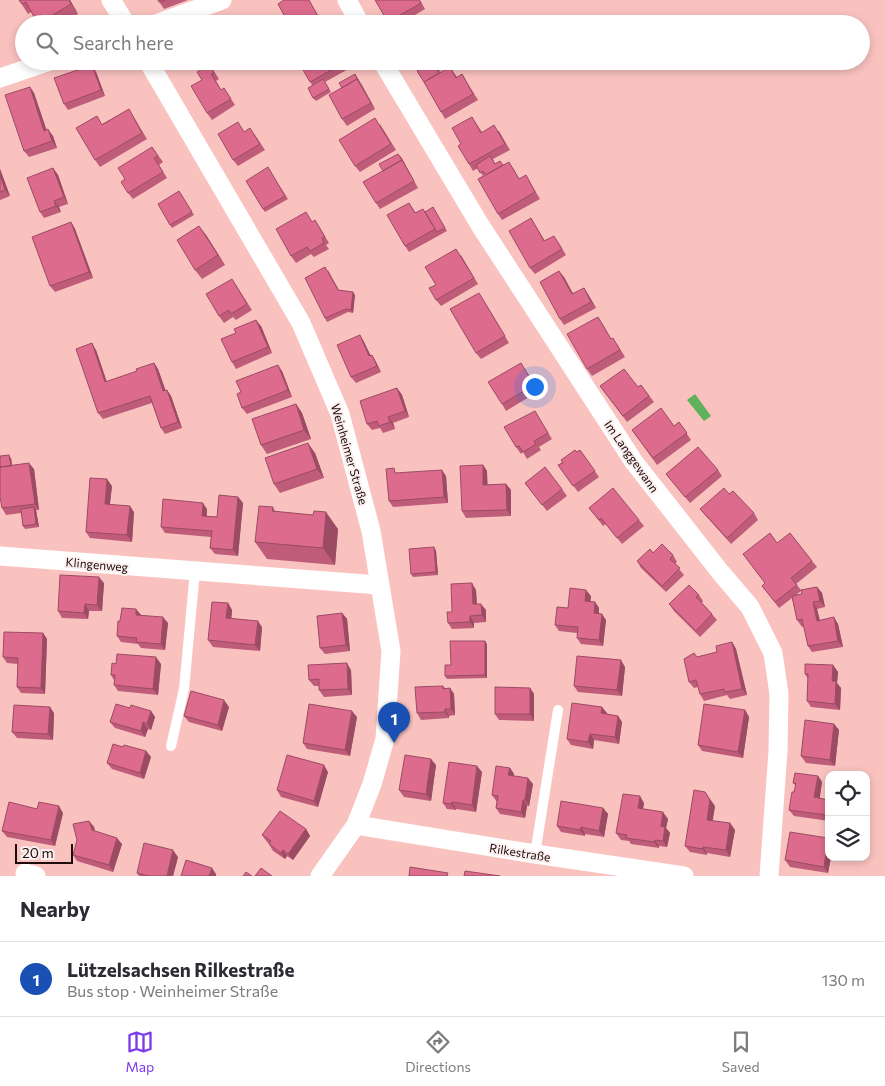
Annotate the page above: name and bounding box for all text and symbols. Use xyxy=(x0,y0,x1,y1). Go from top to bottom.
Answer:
search box xyxy=(15,15,870,70)
icon: search xyxy=(33,29,61,57)
text: Search here xyxy=(73,31,173,54)
your location xyxy=(522,374,548,400)
street label: Weinheimer Straße xyxy=(329,402,371,506)
street label: Im Langgewann xyxy=(602,417,662,495)
street label: Klingenweg xyxy=(65,554,129,574)
pin: 1 xyxy=(378,702,410,743)
map controls xyxy=(825,771,870,861)
button: locate xyxy=(825,771,870,816)
button: layers xyxy=(825,816,870,861)
street label: Rilkestraße xyxy=(488,840,552,864)
scale bar xyxy=(15,841,72,864)
text: 20 m xyxy=(22,844,54,861)
text: Nearby xyxy=(20,896,90,921)
text: Lützelsachsen Rilkestraße xyxy=(67,958,294,981)
text: 1 xyxy=(32,970,40,989)
text: 130 m xyxy=(822,970,865,989)
text: Bus stop · Weinheimer Straße xyxy=(67,981,278,1000)
tab: Map xyxy=(125,1028,154,1075)
tab: Directions xyxy=(405,1028,471,1075)
tab: Saved xyxy=(722,1028,760,1075)

